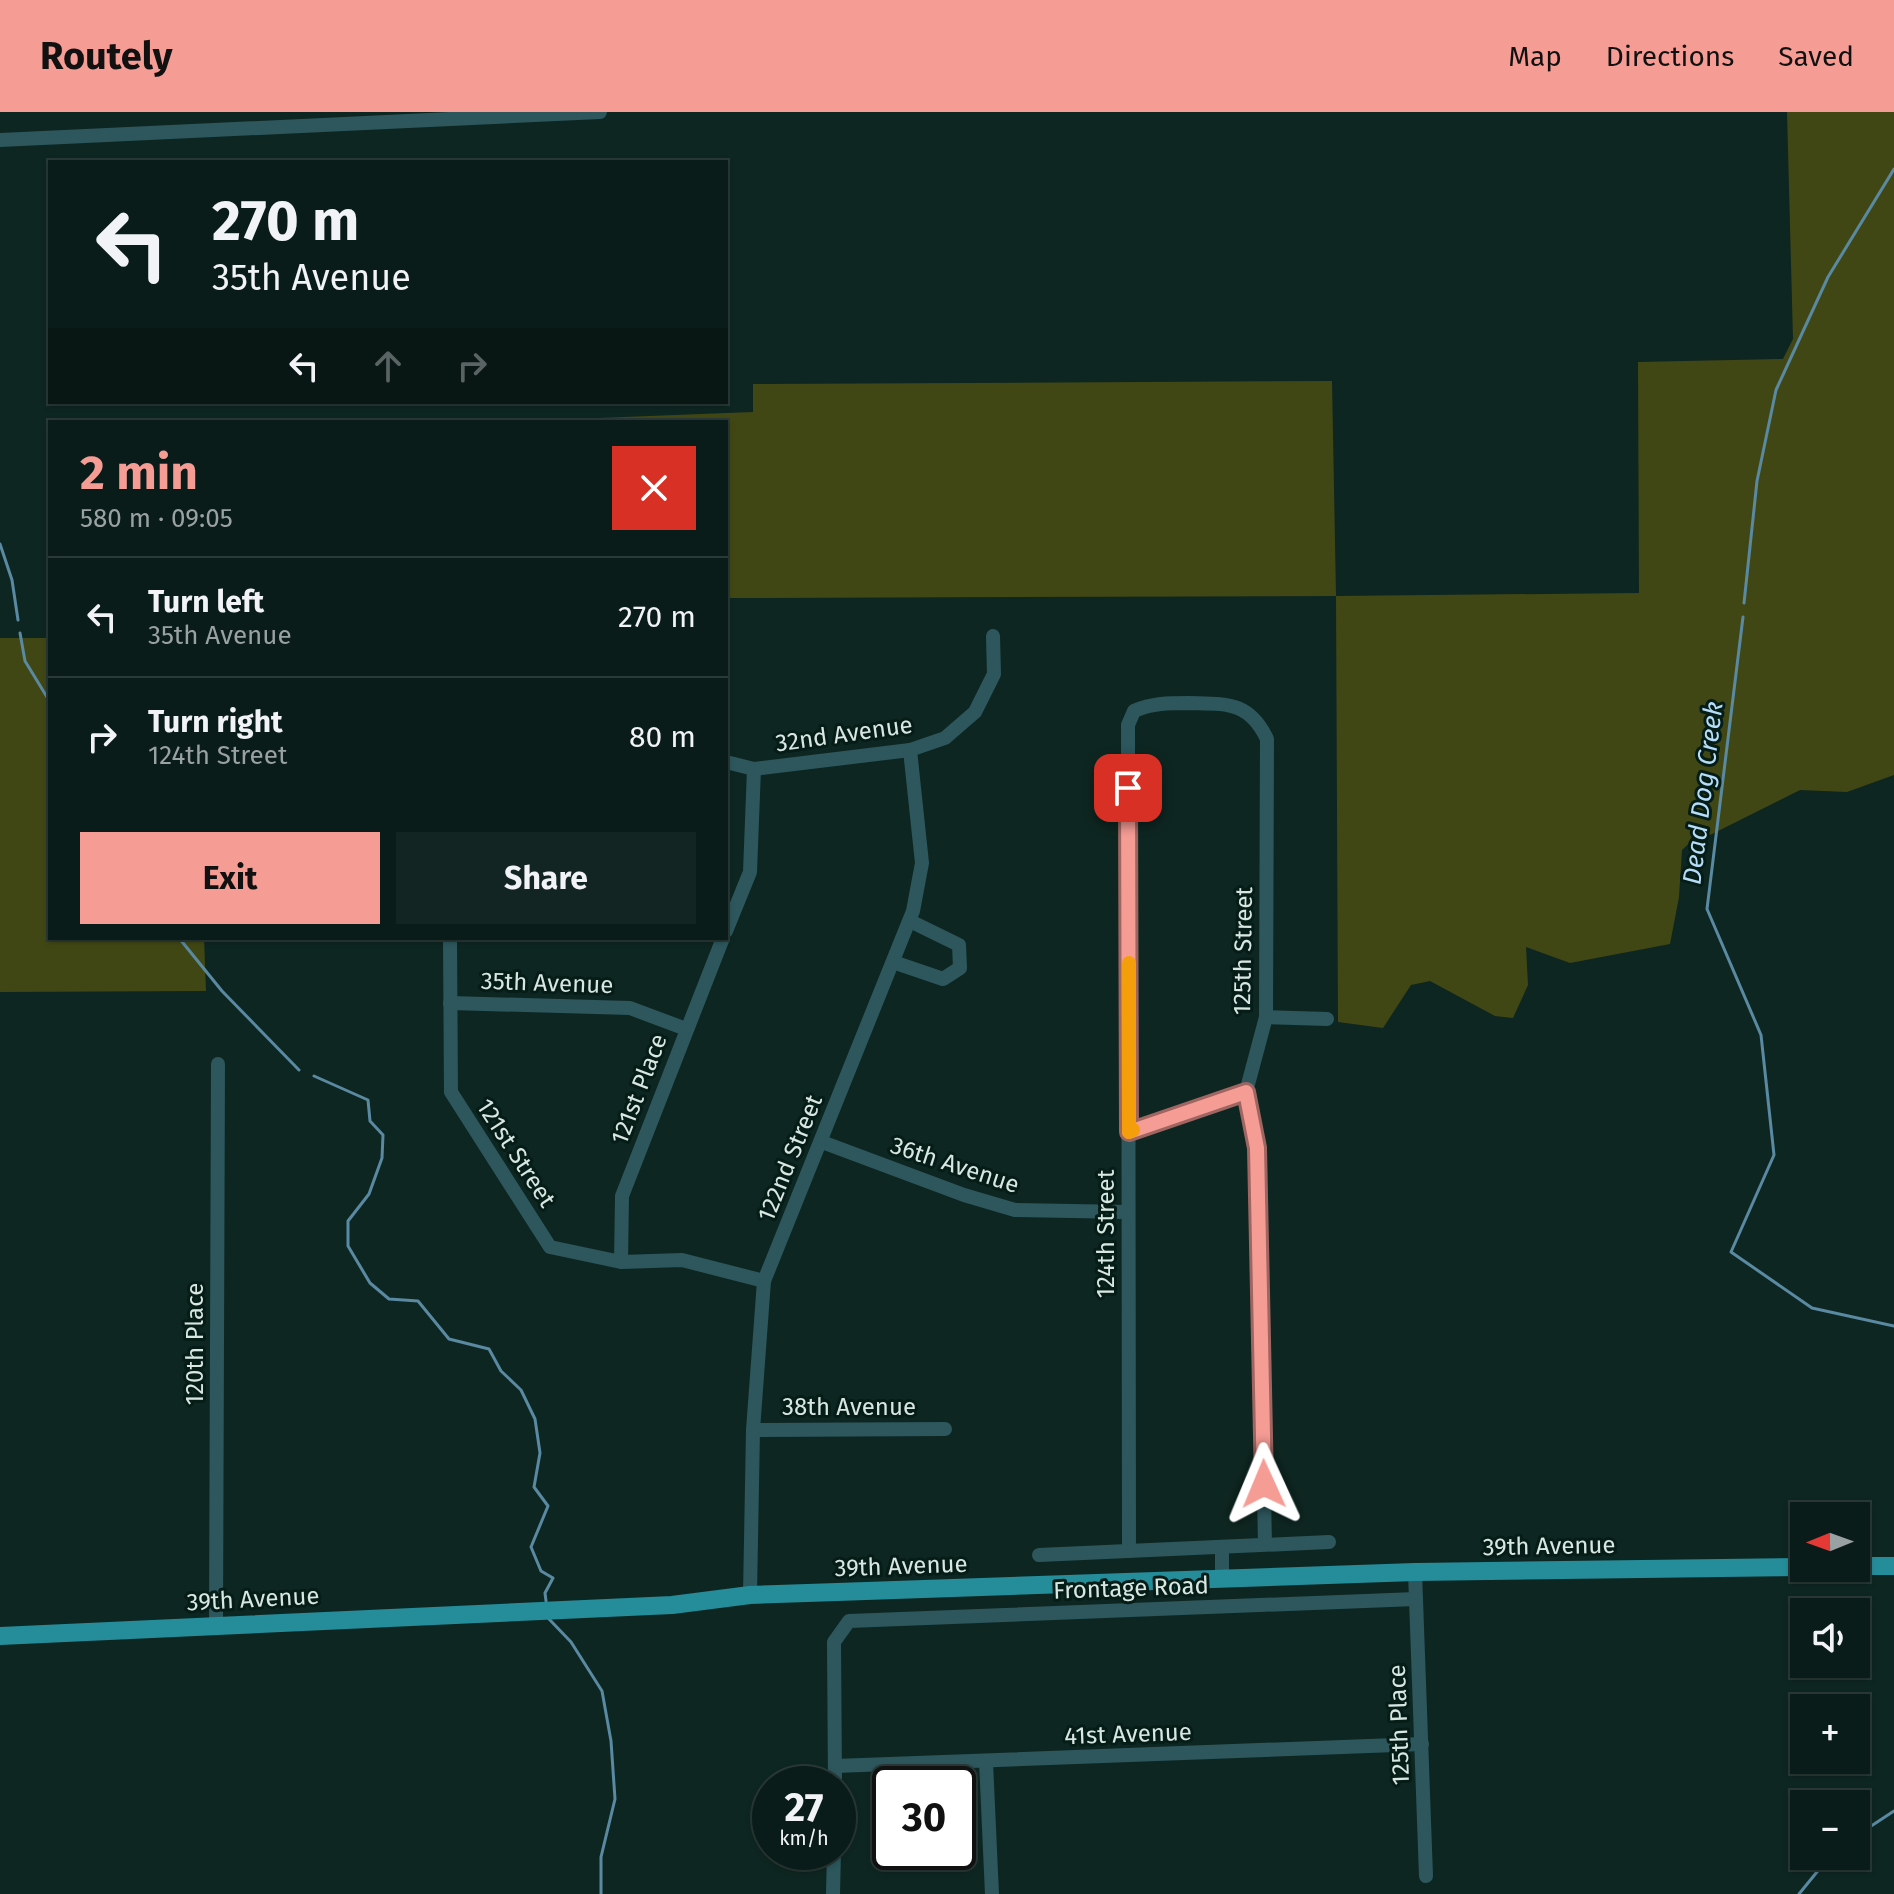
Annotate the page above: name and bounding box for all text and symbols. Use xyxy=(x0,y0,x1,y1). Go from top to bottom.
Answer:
text: Routely xyxy=(40,33,172,79)
text: Map xyxy=(1508,40,1562,73)
text: Directions xyxy=(1606,40,1734,73)
text: Saved xyxy=(1778,40,1854,73)
text: 270 m xyxy=(212,188,359,255)
icon: left xyxy=(80,192,184,296)
text: 35th Avenue xyxy=(212,256,411,300)
icon: left xyxy=(282,344,326,388)
icon: ahead xyxy=(366,344,410,388)
icon: right xyxy=(450,344,494,388)
text: 2 min xyxy=(80,444,198,502)
button: close xyxy=(612,446,696,530)
text: 580 m · 09:05 xyxy=(80,503,233,534)
text: Turn left xyxy=(148,584,264,620)
icon: left xyxy=(80,595,124,639)
text: 270 m xyxy=(618,599,696,635)
text: 35th Avenue xyxy=(148,620,292,651)
water label: Dead Dog Creek xyxy=(1676,700,1730,886)
text: Turn right xyxy=(148,704,283,740)
street label: 32nd Avenue xyxy=(774,711,914,757)
icon: right xyxy=(80,715,124,759)
text: 80 m xyxy=(629,719,696,755)
text: 124th Street xyxy=(148,740,287,771)
pin xyxy=(1094,754,1162,822)
icon: arrive xyxy=(1106,766,1150,810)
button: Exit xyxy=(80,832,380,924)
button: Share xyxy=(396,832,696,924)
street label: 125th Street xyxy=(1228,886,1258,1015)
street label: 35th Avenue xyxy=(480,967,614,999)
street label: 121st Place xyxy=(605,1030,673,1148)
street label: 122nd Street xyxy=(752,1090,828,1225)
street label: 121st Street xyxy=(471,1094,562,1213)
street label: 36th Avenue xyxy=(887,1131,1023,1199)
street label: 124th Street xyxy=(1092,1169,1120,1298)
street label: 120th Place xyxy=(181,1283,209,1405)
street label: 38th Avenue xyxy=(782,1393,916,1421)
position arrow xyxy=(1222,1442,1306,1526)
north arrow xyxy=(1790,1502,1870,1582)
map controls xyxy=(1790,1502,1870,1870)
street label: 39th Avenue xyxy=(1482,1531,1616,1561)
street label: 39th Avenue xyxy=(834,1550,968,1582)
street label: Frontage Road xyxy=(1053,1571,1209,1605)
street label: 39th Avenue xyxy=(186,1582,320,1616)
button: sound xyxy=(1790,1598,1870,1678)
street label: 125th Place xyxy=(1383,1664,1415,1786)
button: + xyxy=(1790,1694,1870,1774)
street label: 41st Avenue xyxy=(1064,1718,1192,1750)
speed limit sign: 30 xyxy=(872,1766,976,1870)
text: 27 xyxy=(785,1784,824,1832)
button: − xyxy=(1790,1790,1870,1870)
text: km/h xyxy=(779,1826,829,1850)

